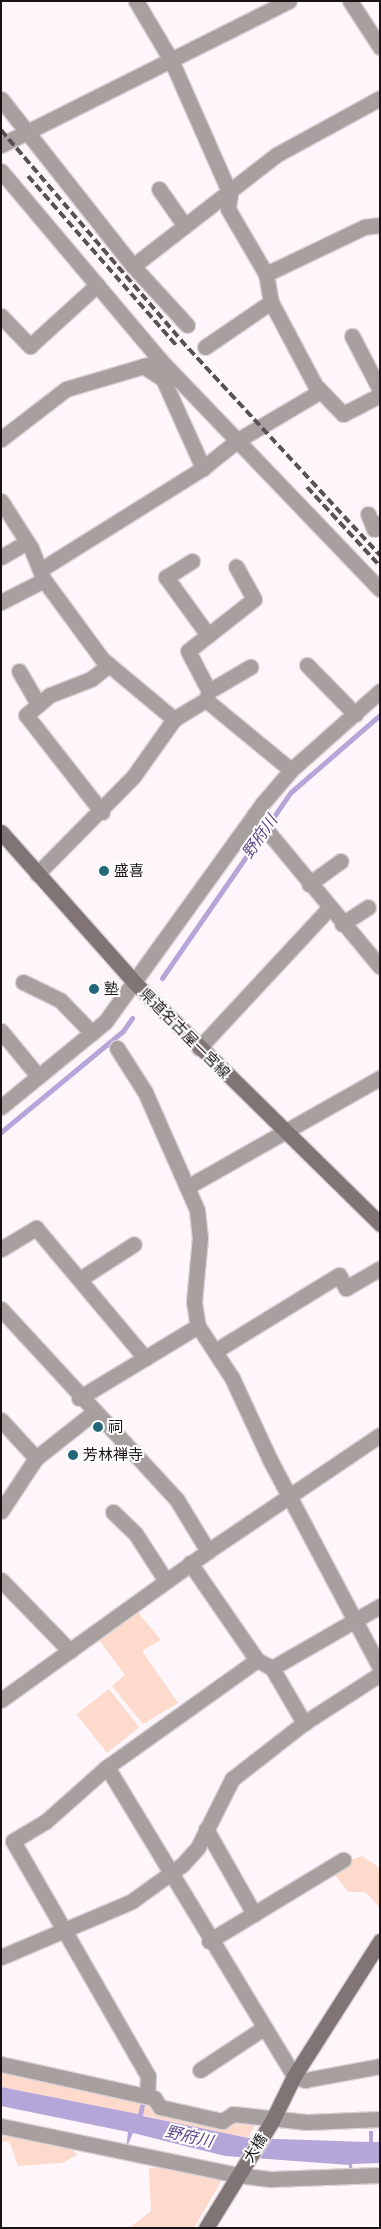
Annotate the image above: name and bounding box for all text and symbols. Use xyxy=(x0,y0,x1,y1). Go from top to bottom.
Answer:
water label: 野府川 xyxy=(238,812,282,862)
place label: 盛喜 xyxy=(114,862,144,880)
marker: 盛喜 xyxy=(98,865,110,877)
place label: 塾 xyxy=(104,980,119,998)
marker: 塾 xyxy=(88,983,100,995)
street label: 県道名古屋一宮線 xyxy=(136,984,234,1082)
place label: 祠 xyxy=(108,1418,123,1436)
marker: 祠 xyxy=(92,1421,104,1433)
place label: 芳林禅寺 xyxy=(83,1446,143,1464)
marker: 芳林禅寺 xyxy=(67,1449,79,1461)
water label: 野府川 xyxy=(163,2122,215,2152)
street label: 大橋 xyxy=(239,2131,271,2165)

